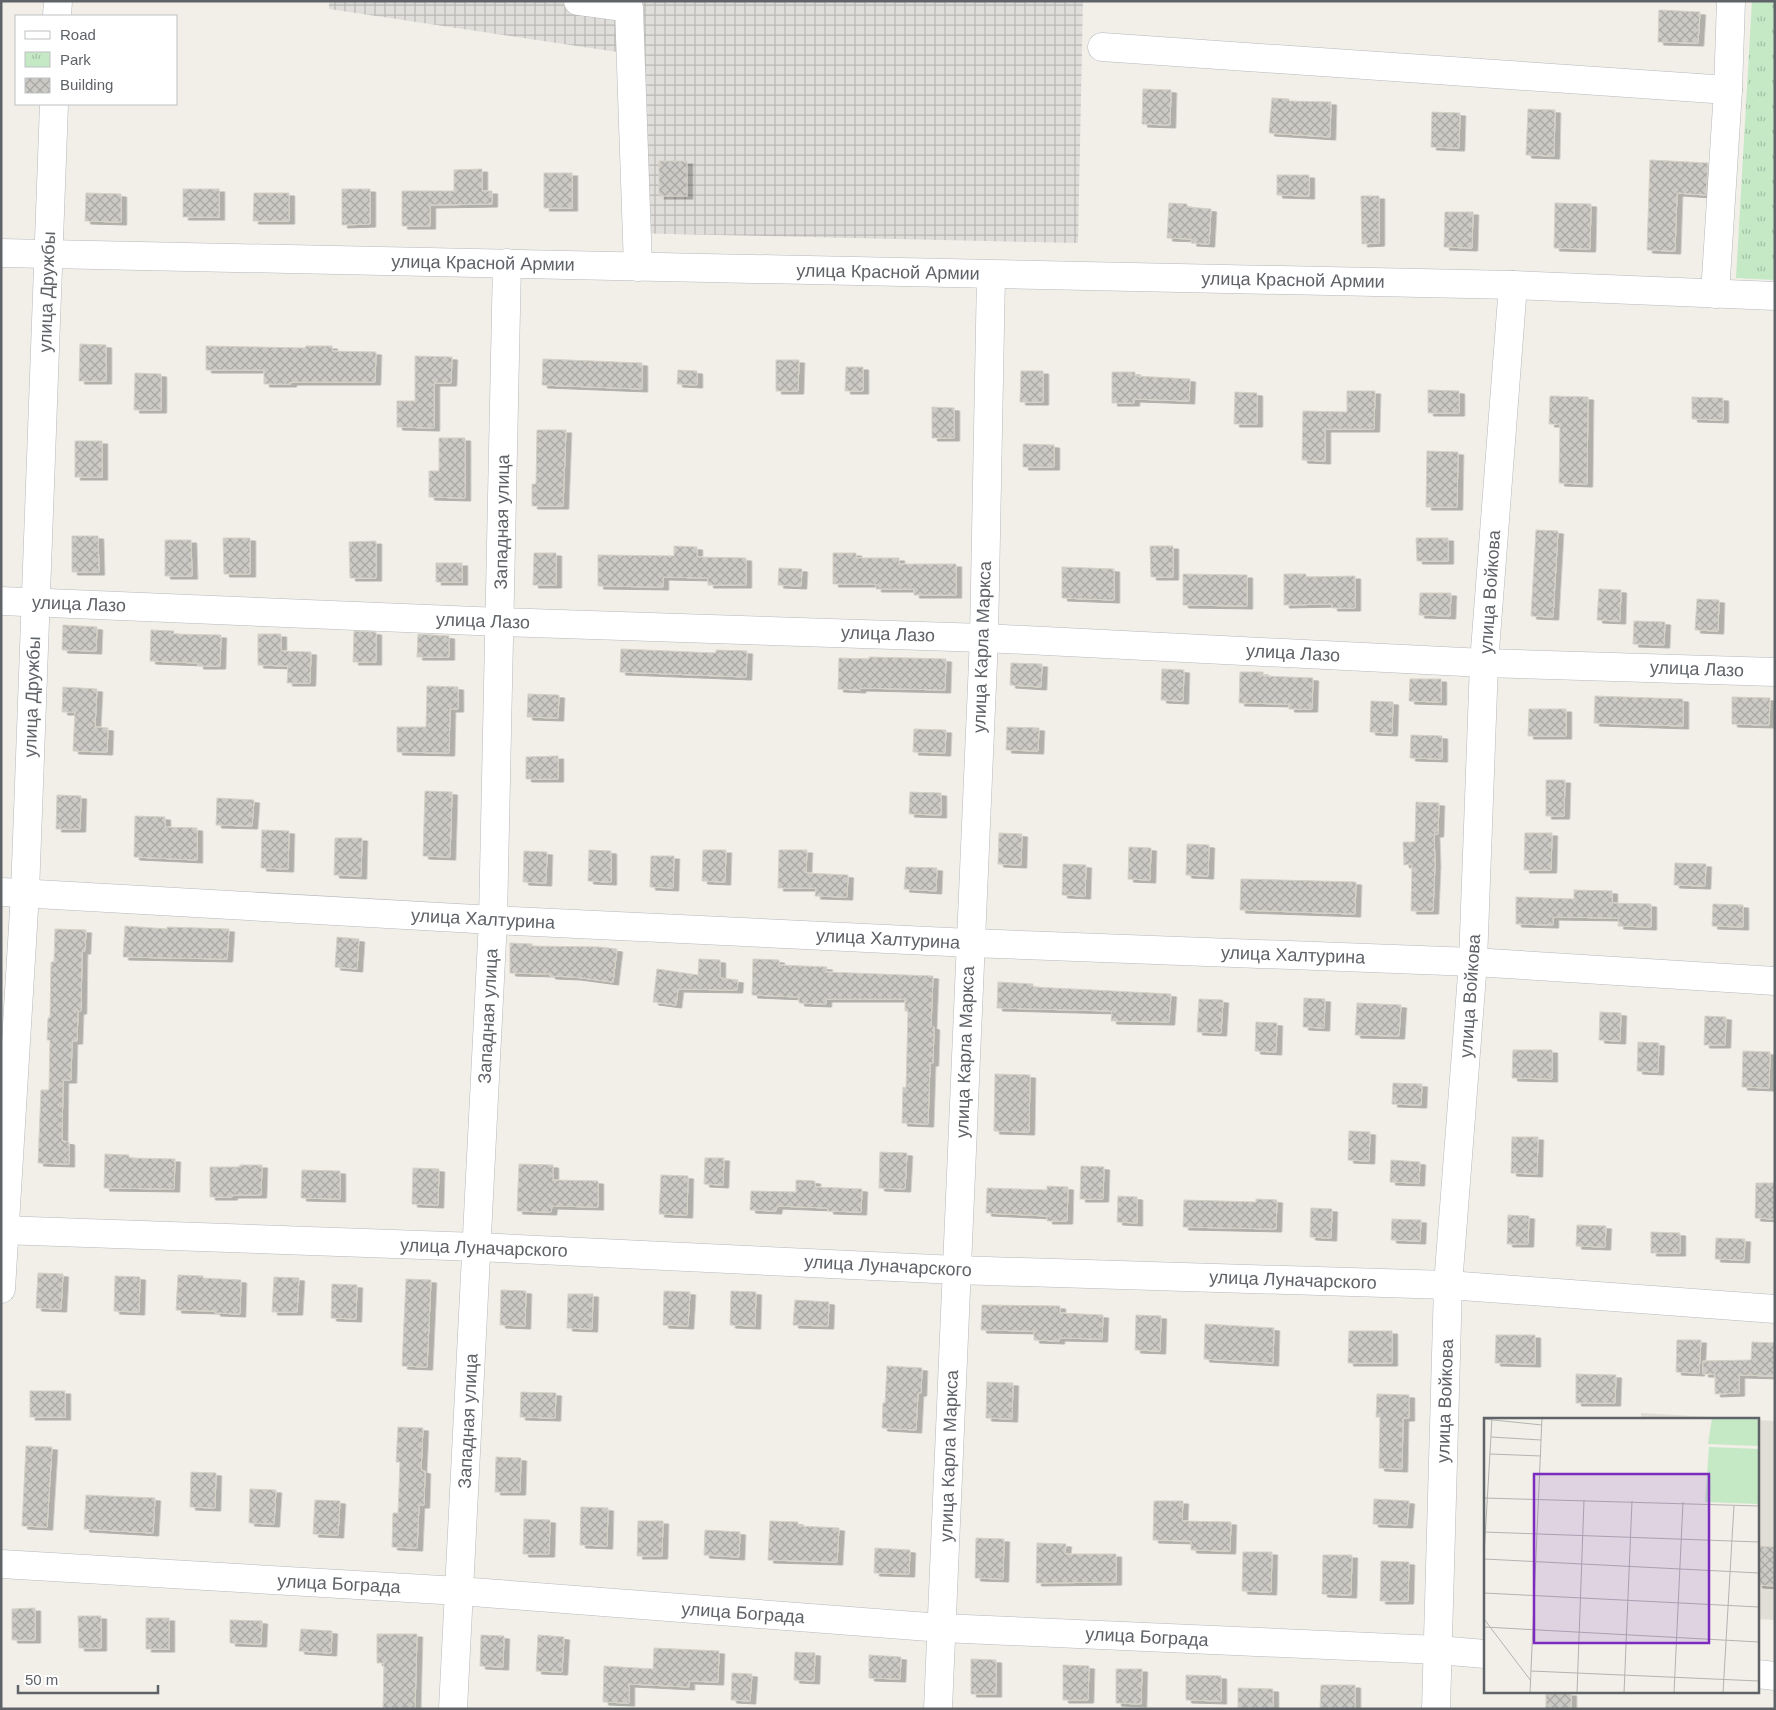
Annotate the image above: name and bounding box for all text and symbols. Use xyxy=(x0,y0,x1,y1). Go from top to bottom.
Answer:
legend xyxy=(15,15,178,105)
text: Road xyxy=(60,26,96,43)
text: Park xyxy=(60,51,91,68)
text: Building xyxy=(60,76,113,93)
street label: улица Дружбы xyxy=(35,231,59,353)
street label: улица Красной Армии xyxy=(391,251,575,275)
street label: улица Красной Армии xyxy=(796,260,980,284)
street label: улица Красной Армии xyxy=(1201,268,1385,292)
street label: Западная улица xyxy=(491,453,513,590)
street label: улица Войкова xyxy=(1476,528,1504,655)
street label: улица Карла Маркса xyxy=(969,560,995,733)
street label: улица Лазо xyxy=(32,592,126,616)
street label: улица Лазо xyxy=(436,609,530,633)
street label: улица Лазо xyxy=(841,622,935,646)
street label: улица Дружбы xyxy=(20,636,44,758)
street label: улица Лазо xyxy=(1245,641,1341,665)
street label: улица Лазо xyxy=(1650,657,1744,681)
street label: улица Халтурина xyxy=(410,905,557,933)
street label: улица Халтурина xyxy=(815,925,962,953)
street label: улица Войкова xyxy=(1456,932,1484,1059)
street label: улица Халтурина xyxy=(1221,942,1366,968)
street label: Западная улица xyxy=(474,947,502,1084)
street label: улица Карла Маркса xyxy=(952,965,978,1138)
street label: улица Луначарского xyxy=(400,1235,568,1261)
street label: улица Луначарского xyxy=(804,1252,972,1280)
street label: улица Луначарского xyxy=(1209,1267,1377,1293)
street label: улица Войкова xyxy=(1433,1338,1457,1463)
street label: Западная улица xyxy=(454,1352,482,1489)
street label: улица Карла Маркса xyxy=(936,1369,962,1542)
inset map xyxy=(1484,1418,1758,1692)
street label: улица Бограда xyxy=(277,1571,402,1597)
street label: улица Бограда xyxy=(681,1599,806,1627)
street label: улица Бограда xyxy=(1085,1624,1210,1650)
scale bar xyxy=(18,1662,158,1694)
text: 50 m xyxy=(25,1671,58,1688)

